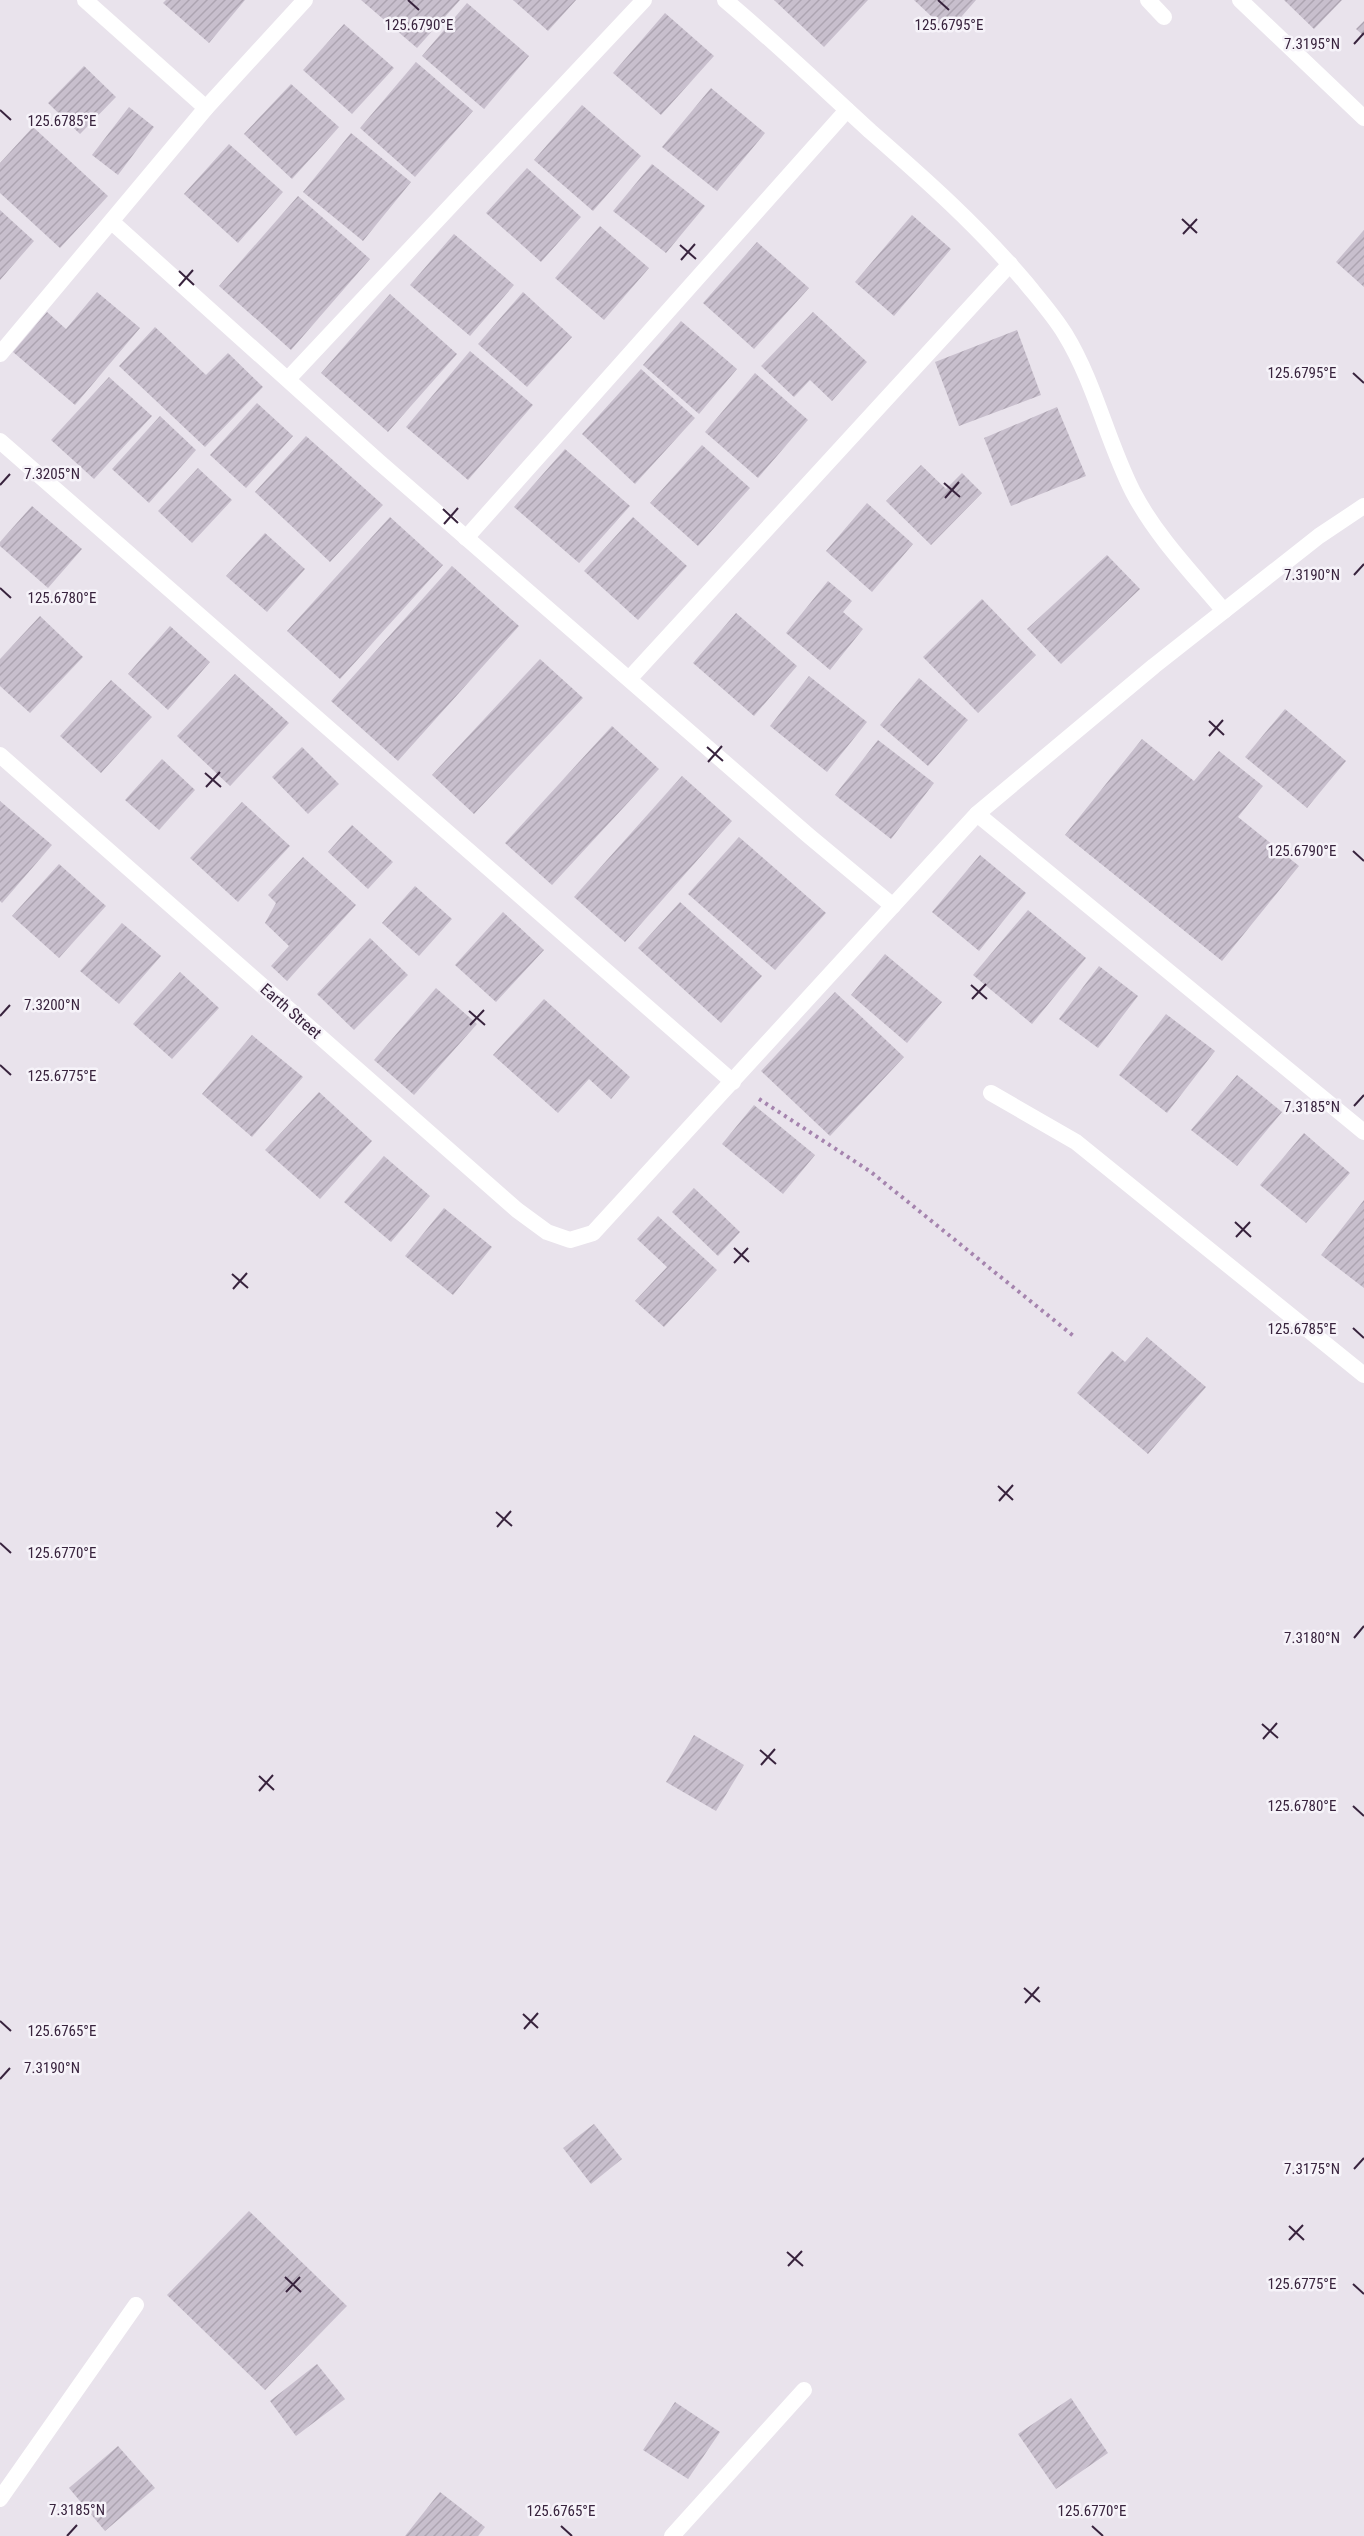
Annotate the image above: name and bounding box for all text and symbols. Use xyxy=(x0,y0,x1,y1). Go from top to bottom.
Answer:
text: 125.6790°E xyxy=(385,16,453,34)
text: 125.6795°E xyxy=(915,16,983,34)
text: 7.3195°N xyxy=(1284,35,1340,53)
text: 125.6785°E xyxy=(28,112,96,130)
text: 125.6795°E xyxy=(1268,364,1336,382)
text: 7.3205°N xyxy=(24,465,80,483)
text: 7.3190°N xyxy=(1284,566,1340,584)
text: 125.6780°E xyxy=(28,589,96,607)
text: 125.6790°E xyxy=(1268,842,1336,860)
street label: Earth Street xyxy=(257,979,326,1043)
text: 7.3200°N xyxy=(24,996,80,1014)
text: 125.6775°E xyxy=(28,1067,96,1085)
text: 7.3185°N xyxy=(1284,1098,1340,1116)
text: 125.6785°E xyxy=(1268,1320,1336,1338)
text: 125.6770°E xyxy=(28,1544,96,1562)
text: 7.3180°N xyxy=(1284,1629,1340,1647)
text: 125.6780°E xyxy=(1268,1797,1336,1815)
text: 125.6765°E xyxy=(28,2022,96,2040)
text: 7.3190°N xyxy=(24,2059,80,2077)
text: 7.3175°N xyxy=(1284,2160,1340,2178)
text: 125.6775°E xyxy=(1268,2275,1336,2293)
text: 7.3185°N xyxy=(49,2501,105,2519)
text: 125.6765°E xyxy=(527,2502,595,2520)
text: 125.6770°E xyxy=(1058,2502,1126,2520)

